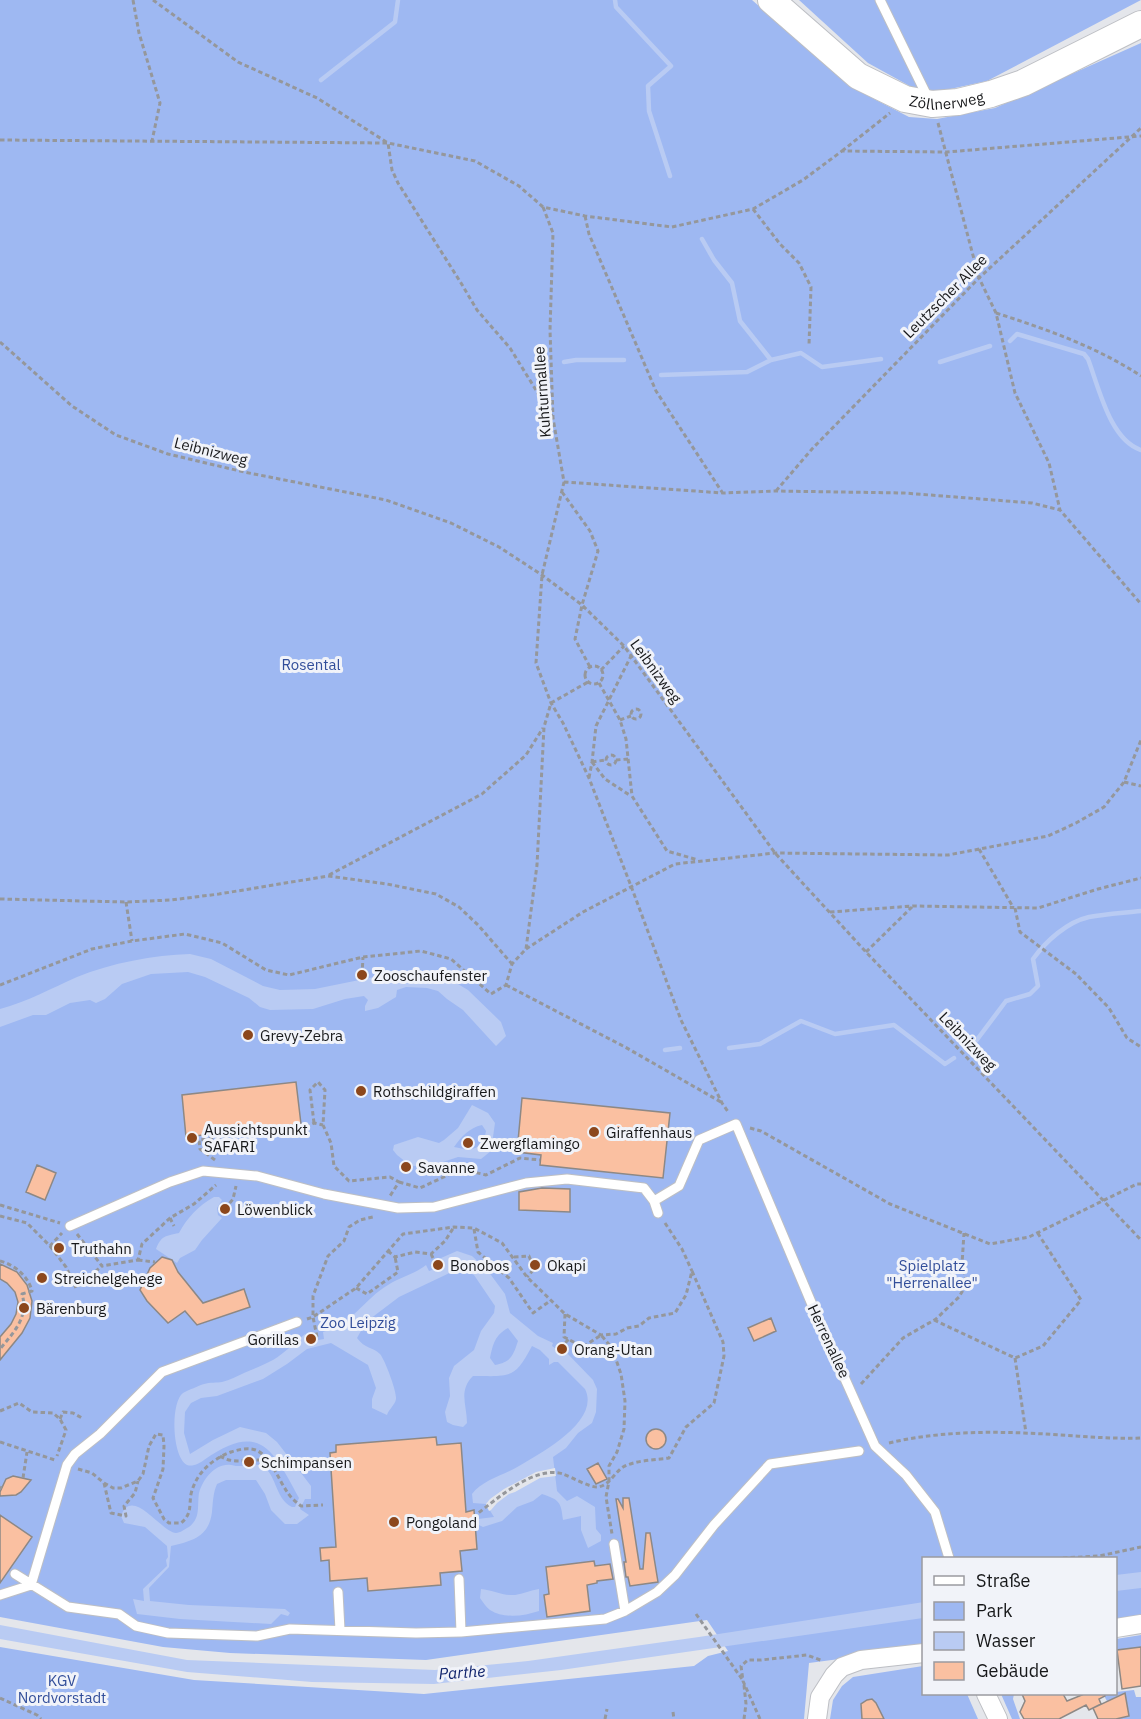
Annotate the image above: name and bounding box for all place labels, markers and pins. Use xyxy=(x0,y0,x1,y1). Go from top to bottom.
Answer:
place label: Zooschaufenster xyxy=(374,966,488,985)
marker: Zooschaufenster xyxy=(355,968,369,982)
place label: Grevy-Zebra xyxy=(260,1026,343,1045)
marker: Grevy-Zebra xyxy=(241,1028,255,1042)
place label: Rothschildgiraffen xyxy=(373,1082,496,1101)
marker: Rothschildgiraffen xyxy=(354,1084,368,1098)
place label: Aussichtspunkt SAFARI xyxy=(204,1120,308,1156)
place label: Giraffenhaus xyxy=(606,1123,692,1142)
marker: Giraffenhaus xyxy=(587,1125,601,1139)
marker: Aussichtspunkt SAFARI xyxy=(185,1131,199,1145)
place label: Zwergflamingo xyxy=(480,1134,580,1153)
marker: Zwergflamingo xyxy=(461,1136,475,1150)
place label: Savanne xyxy=(418,1158,475,1177)
marker: Savanne xyxy=(399,1160,413,1174)
place label: Löwenblick xyxy=(237,1200,313,1219)
marker: Löwenblick xyxy=(218,1202,232,1216)
place label: Truthahn xyxy=(71,1239,132,1258)
marker: Truthahn xyxy=(52,1241,66,1255)
place label: Bonobos xyxy=(450,1256,510,1275)
place label: Okapi xyxy=(547,1256,586,1275)
marker: Bonobos xyxy=(431,1258,445,1272)
marker: Okapi xyxy=(528,1258,542,1272)
place label: Streichelgehege xyxy=(54,1269,163,1288)
marker: Streichelgehege xyxy=(35,1271,49,1285)
place label: Bärenburg xyxy=(36,1299,106,1318)
marker: Bärenburg xyxy=(17,1301,31,1315)
place label: Gorillas xyxy=(248,1330,299,1349)
marker: Gorillas xyxy=(304,1332,318,1346)
place label: Orang-Utan xyxy=(574,1340,652,1359)
marker: Orang-Utan xyxy=(555,1342,569,1356)
place label: Schimpansen xyxy=(261,1453,352,1472)
marker: Schimpansen xyxy=(242,1455,256,1469)
place label: Pongoland xyxy=(406,1513,477,1532)
marker: Pongoland xyxy=(387,1515,401,1529)

